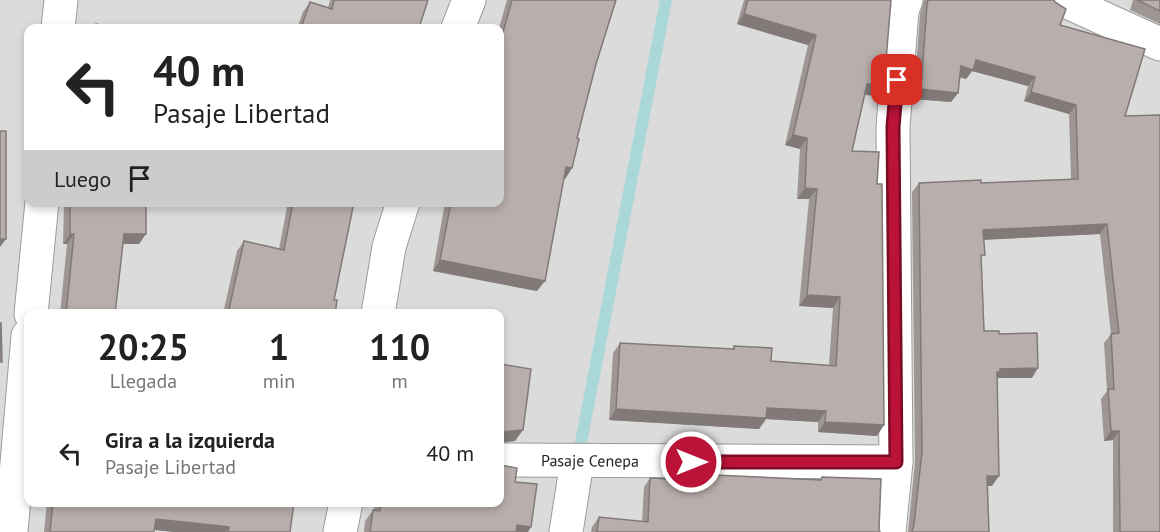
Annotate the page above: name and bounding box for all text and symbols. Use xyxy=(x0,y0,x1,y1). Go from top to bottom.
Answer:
text: 40 m xyxy=(153,43,245,98)
icon: left xyxy=(54,48,132,126)
pin xyxy=(871,54,922,105)
icon: arrive xyxy=(880,63,913,96)
text: Pasaje Libertad xyxy=(153,96,330,130)
icon: arrive xyxy=(123,162,156,195)
text: Luego xyxy=(54,165,111,193)
text: 20:25 xyxy=(98,323,189,370)
text: 1 xyxy=(269,323,289,370)
text: 110 xyxy=(369,323,430,370)
text: Llegada xyxy=(110,368,177,394)
text: min xyxy=(263,368,295,394)
text: m xyxy=(392,368,408,394)
text: Gira a la izquierda xyxy=(105,426,275,454)
position arrow xyxy=(659,430,723,494)
icon: left xyxy=(54,437,87,470)
text: 40 m xyxy=(426,439,474,467)
street label: Pasaje Cenepa xyxy=(541,450,639,471)
text: Pasaje Libertad xyxy=(105,454,236,480)

